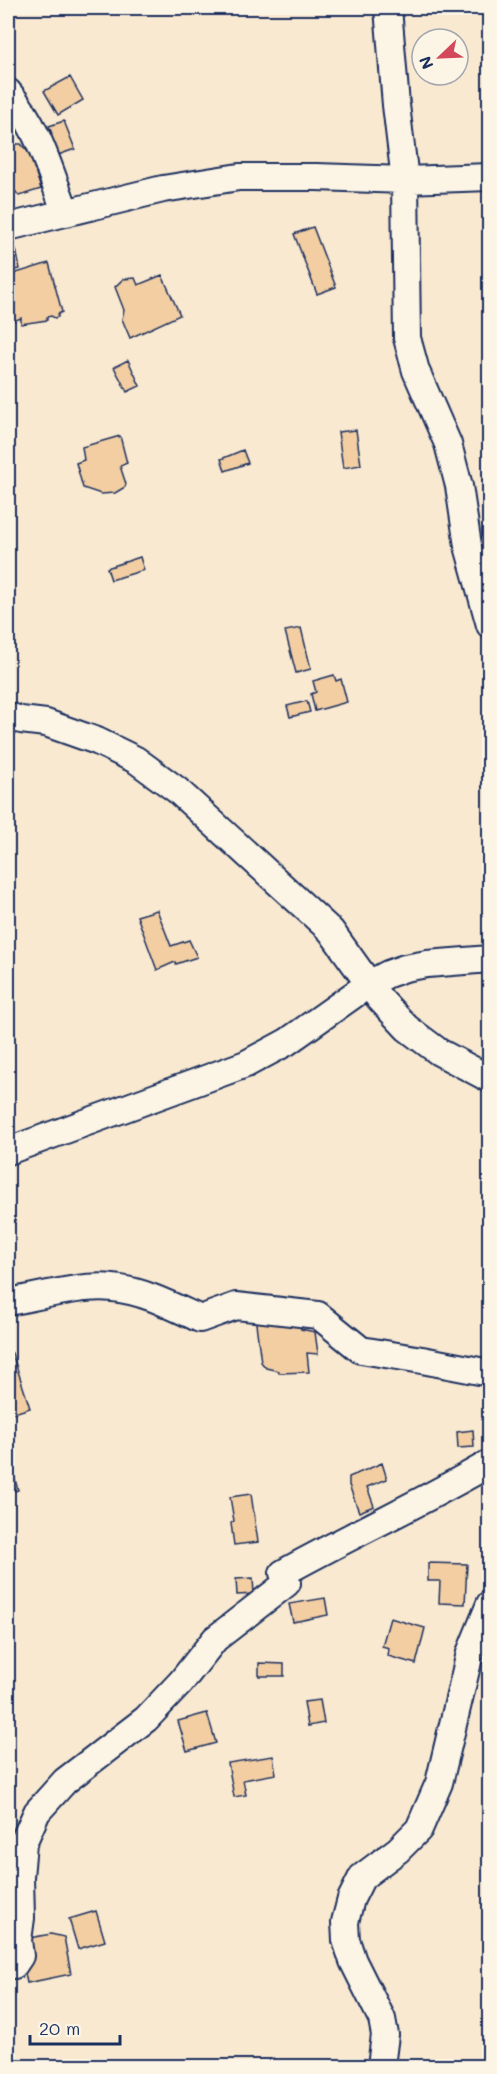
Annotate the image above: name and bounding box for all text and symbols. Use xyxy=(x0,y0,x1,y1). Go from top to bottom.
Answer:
north arrow xyxy=(410,27,470,87)
text: N xyxy=(414,53,438,73)
scale bar xyxy=(30,2008,120,2046)
text: 20 m xyxy=(39,2016,80,2040)

